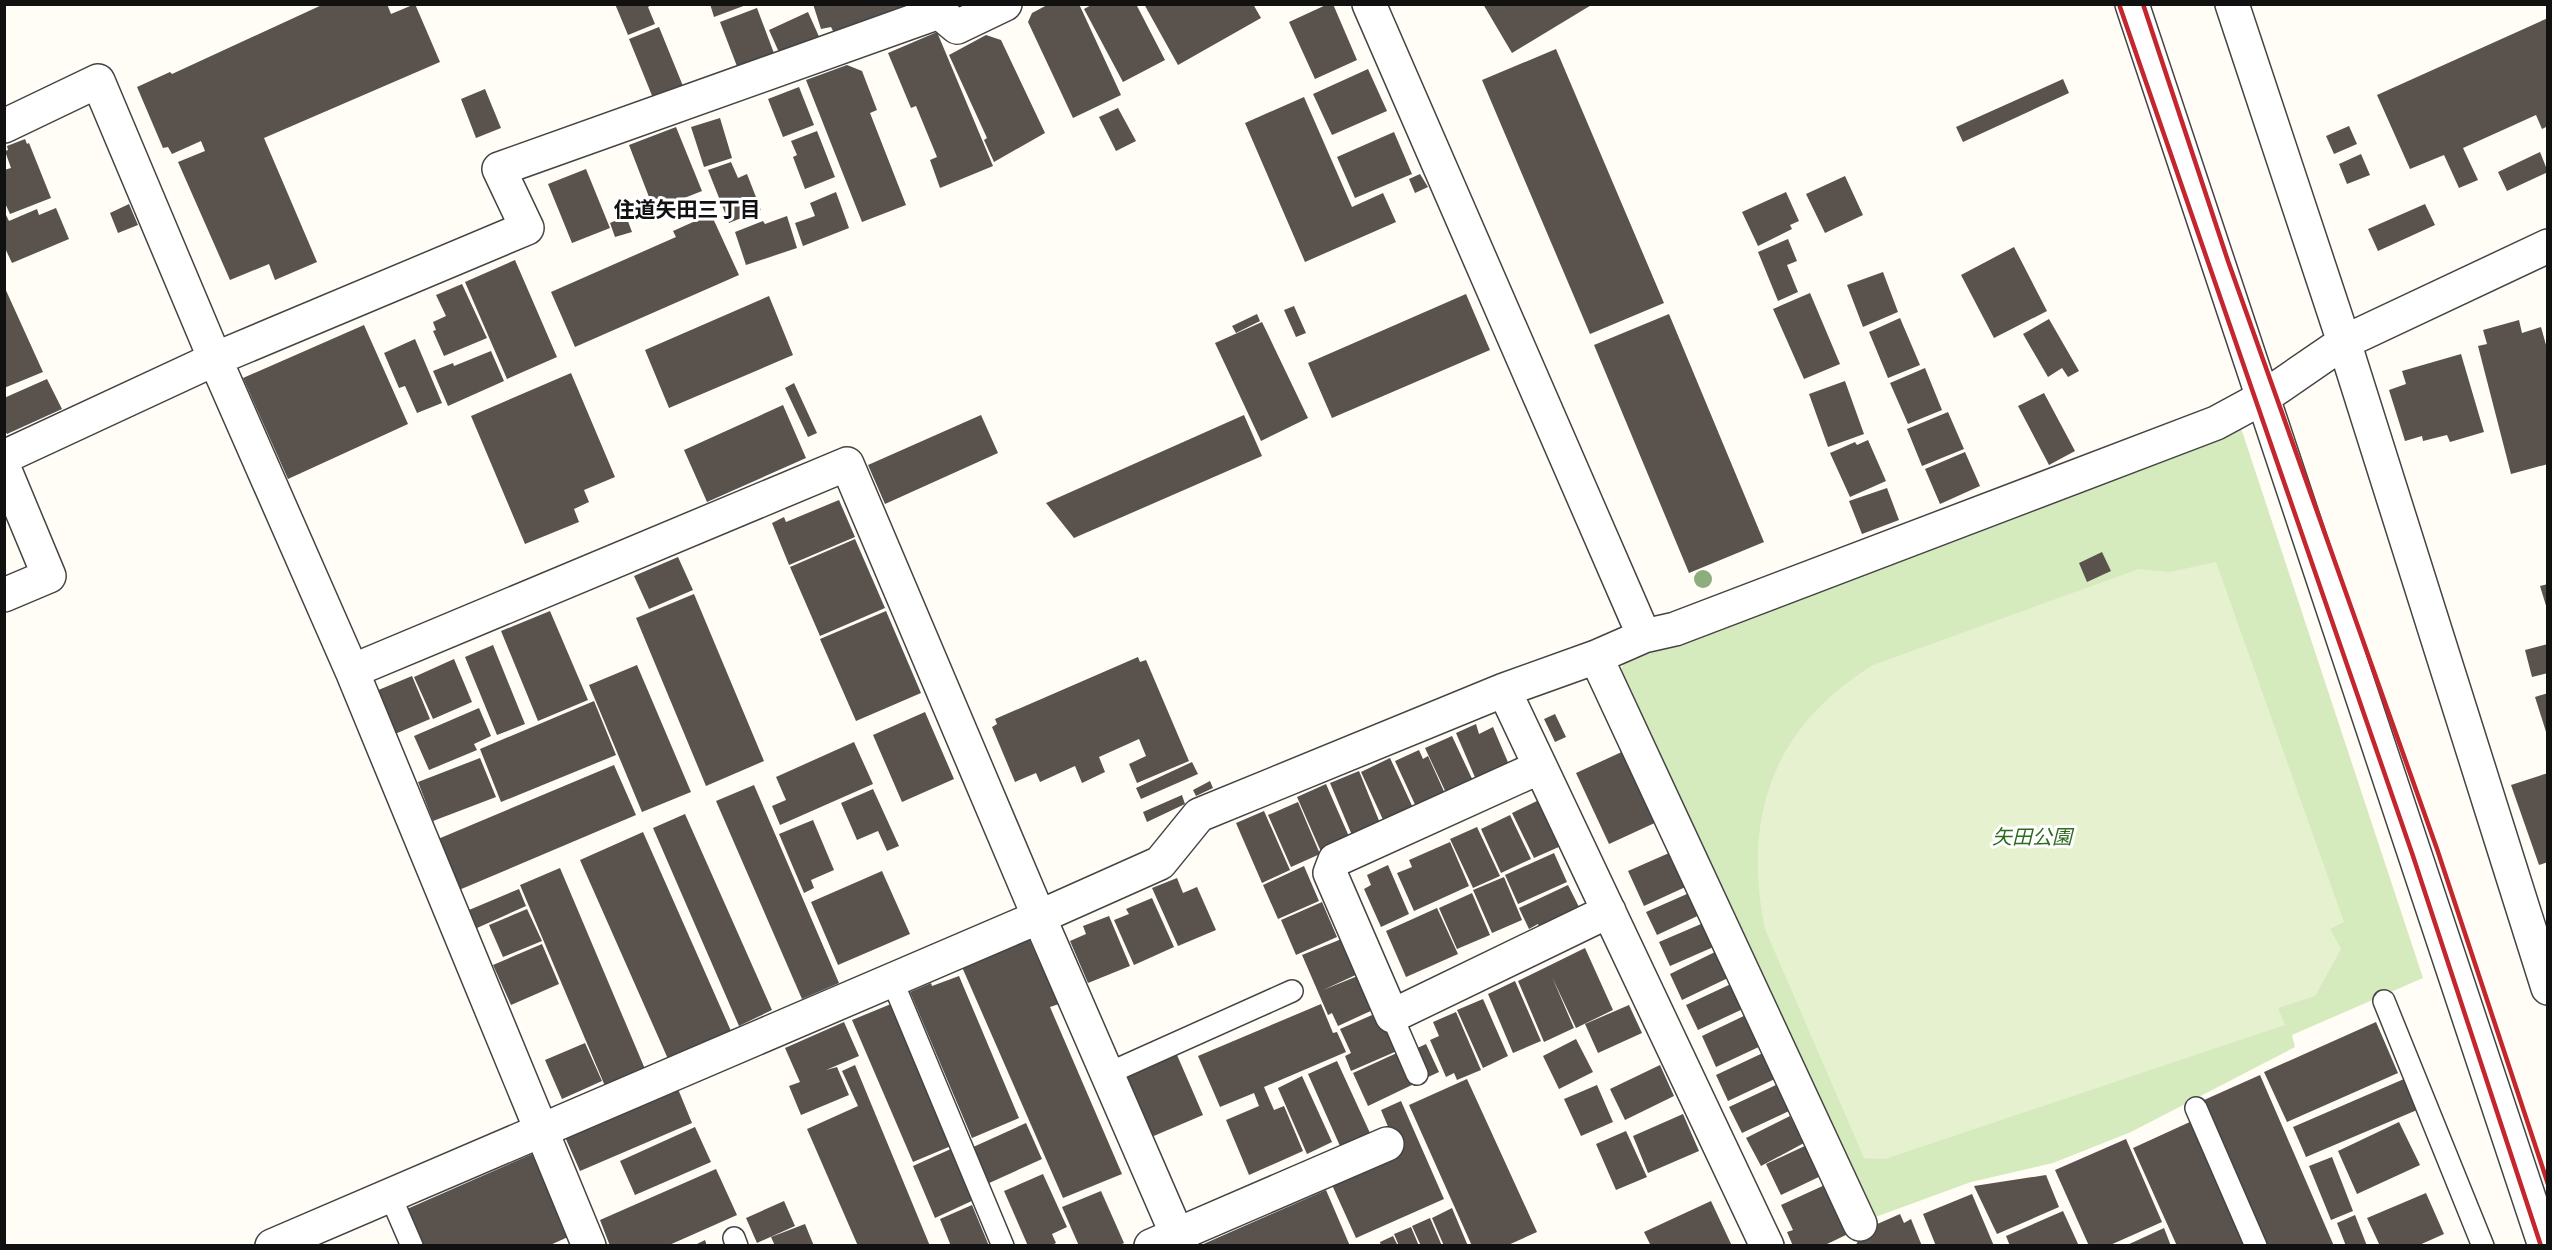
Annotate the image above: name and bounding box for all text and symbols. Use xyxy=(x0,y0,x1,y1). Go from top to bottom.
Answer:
district label: 住道矢田三丁目 xyxy=(614,197,761,222)
park label: 矢田公園 xyxy=(1992,825,2075,849)

